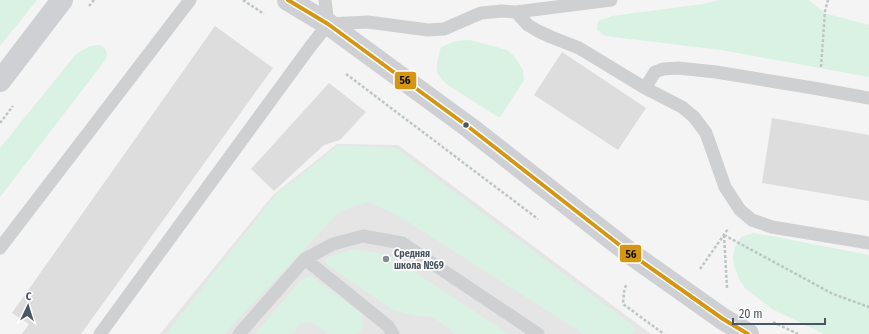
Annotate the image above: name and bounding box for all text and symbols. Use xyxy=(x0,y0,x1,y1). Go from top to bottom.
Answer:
line badge: 56 xyxy=(394,71,417,90)
text: 56 xyxy=(399,74,411,87)
unlabelled marker xyxy=(461,120,471,130)
line badge: 56 xyxy=(619,244,642,263)
place label: Средняя школа №69 xyxy=(394,248,444,272)
text: 56 xyxy=(625,248,637,261)
marker: Средняя школа №69 xyxy=(381,254,391,264)
north arrow xyxy=(8,286,48,326)
text: С xyxy=(25,290,32,303)
scale bar xyxy=(733,300,825,326)
text: 20 m xyxy=(739,307,763,321)

